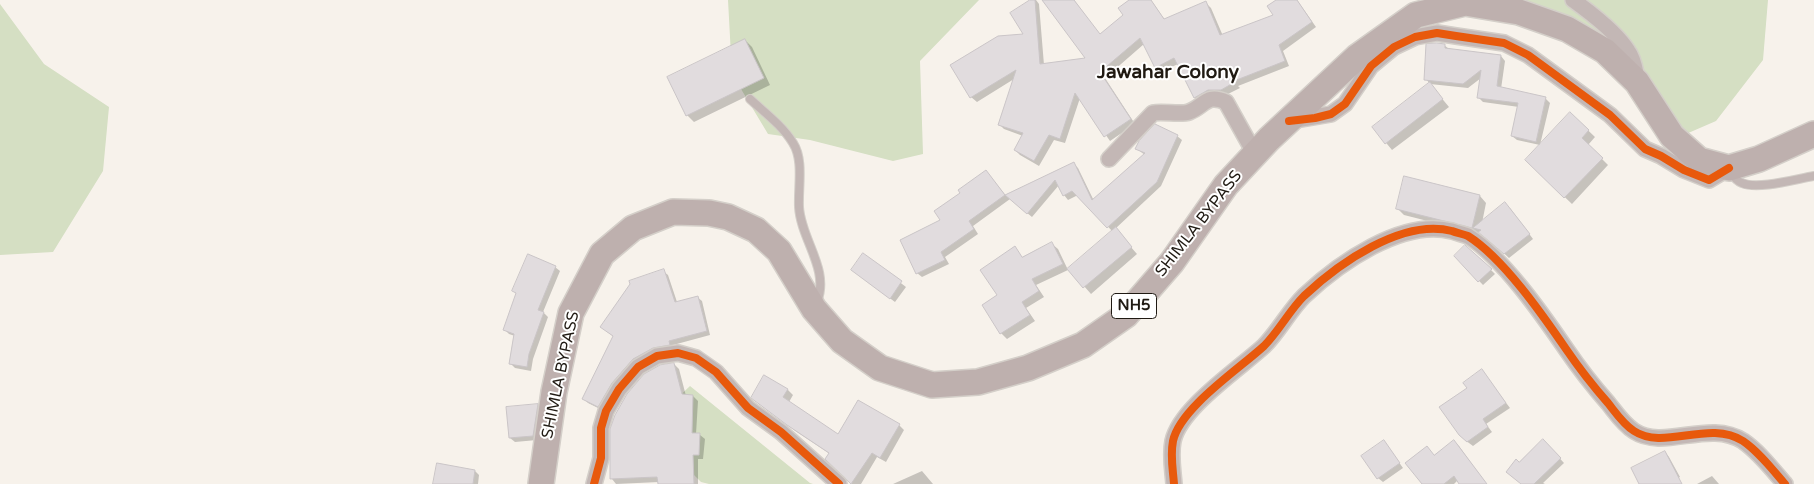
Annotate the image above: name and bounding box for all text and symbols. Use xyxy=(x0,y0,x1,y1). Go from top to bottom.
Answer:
district label: Jawahar Colony xyxy=(1097,62,1239,84)
street label: SHIMLA BYPASS xyxy=(1152,167,1246,281)
road number: NH5 xyxy=(1112,294,1156,318)
street label: SHIMLA BYPASS xyxy=(538,310,584,440)

